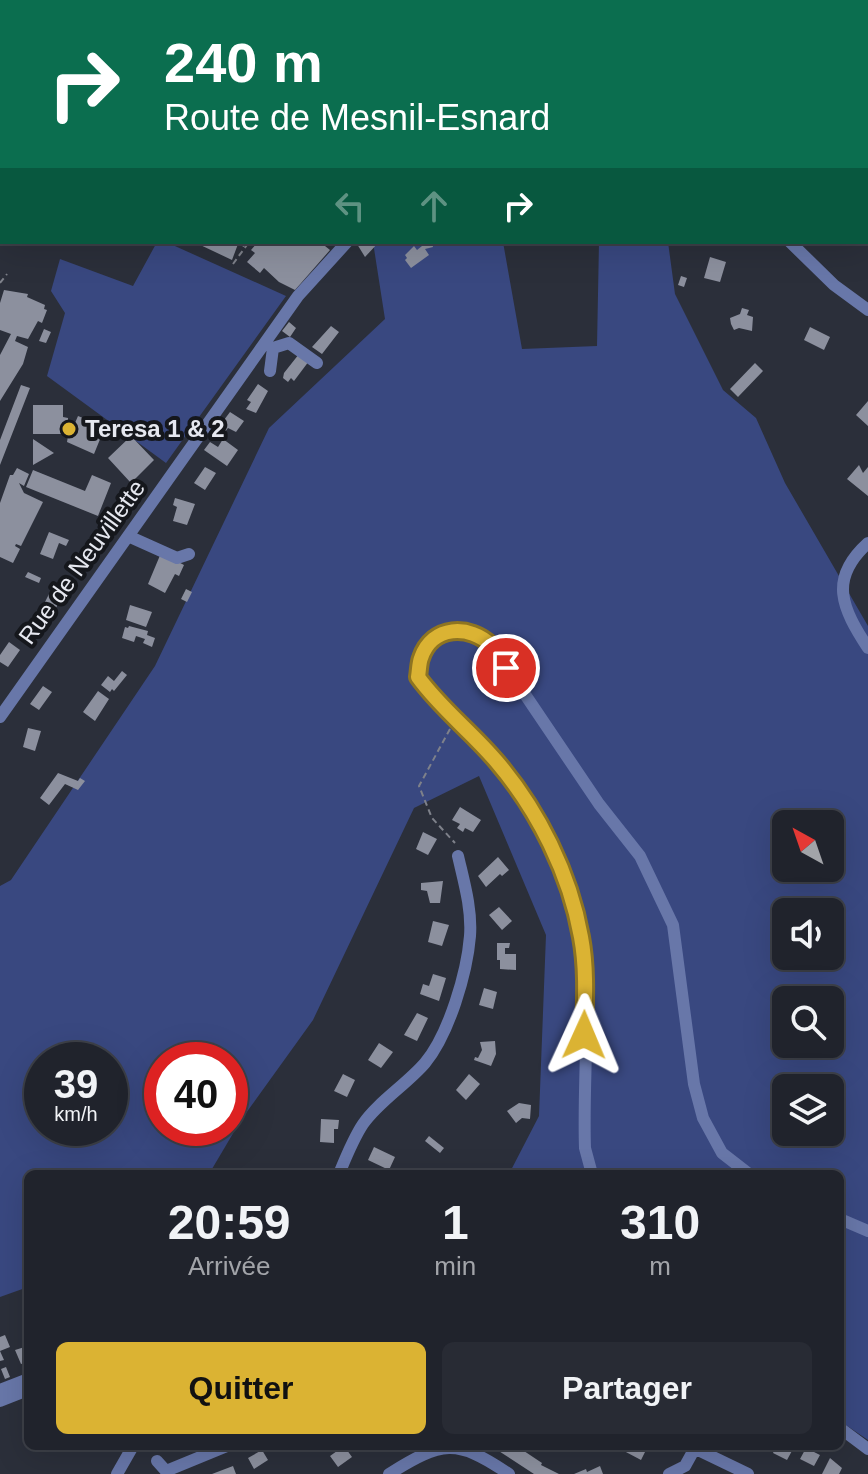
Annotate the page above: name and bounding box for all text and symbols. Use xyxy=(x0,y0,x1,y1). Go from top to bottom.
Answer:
text: 240 m xyxy=(164,31,323,94)
icon: right xyxy=(32,32,136,136)
text: Route de Mesnil-Esnard xyxy=(164,97,550,138)
icon: left xyxy=(328,184,372,228)
icon: ahead xyxy=(412,184,456,228)
icon: right xyxy=(496,184,540,228)
place label: Teresa 1 & 2 xyxy=(85,415,225,442)
marker: Teresa 1 & 2 xyxy=(60,420,78,438)
street label: Rue de Neuvillette xyxy=(13,474,150,649)
pin xyxy=(472,634,540,702)
icon: arrive xyxy=(484,646,528,690)
north arrow xyxy=(772,810,844,882)
map controls xyxy=(772,810,844,1146)
button: sound xyxy=(772,898,844,970)
button: search xyxy=(772,986,844,1058)
position arrow xyxy=(542,993,626,1077)
speed limit sign: 40 xyxy=(144,1042,248,1146)
text: 39 xyxy=(54,1062,98,1106)
button: layers xyxy=(772,1074,844,1146)
text: km/h xyxy=(54,1103,98,1125)
text: 20:59 xyxy=(168,1196,291,1249)
text: 1 xyxy=(442,1196,469,1249)
text: 310 xyxy=(620,1196,700,1249)
text: Arrivée xyxy=(188,1251,270,1281)
text: min xyxy=(434,1251,476,1281)
text: m xyxy=(649,1251,671,1281)
button: Quitter xyxy=(56,1342,426,1434)
button: Partager xyxy=(442,1342,812,1434)

